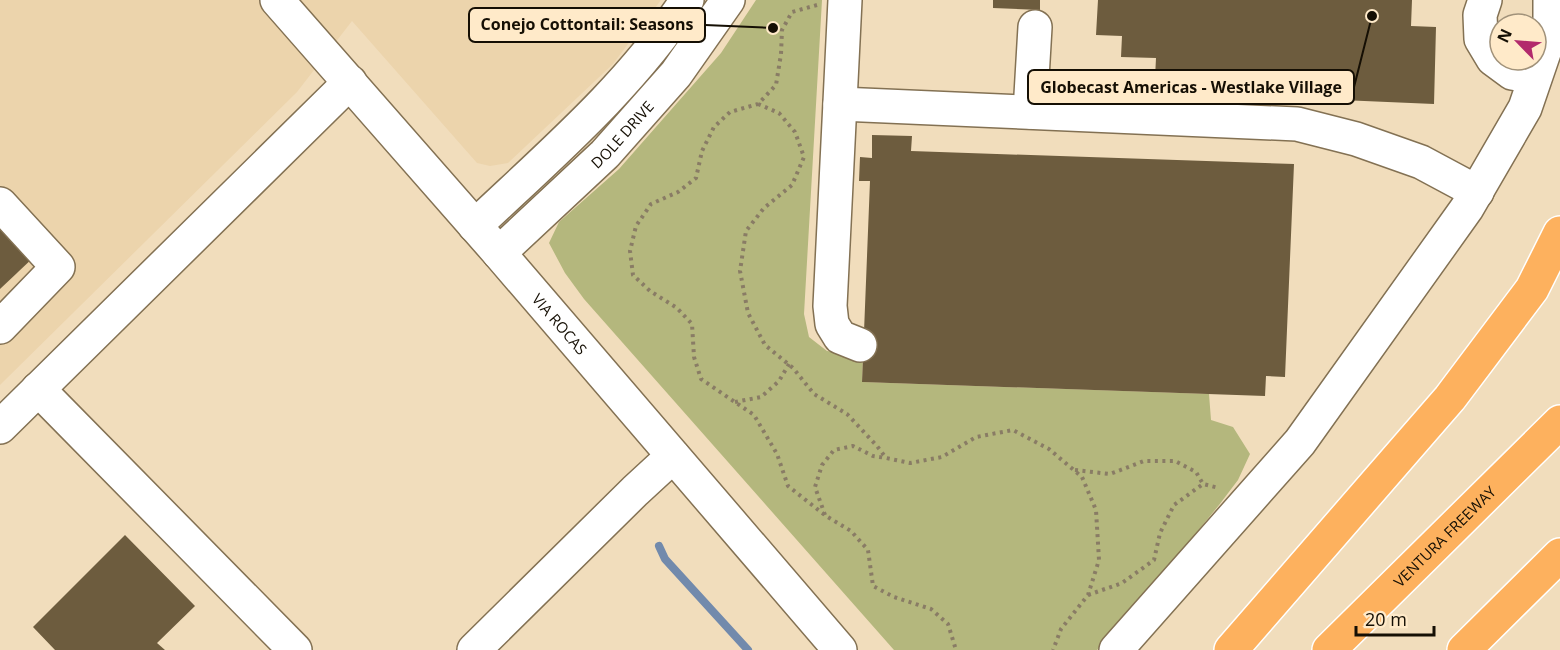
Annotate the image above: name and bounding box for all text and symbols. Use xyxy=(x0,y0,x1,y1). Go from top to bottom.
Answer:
callout: Conejo Cottontail: Seasons xyxy=(469,8,705,42)
north arrow xyxy=(1488,12,1548,72)
text: Conejo Cottontail: Seasons xyxy=(481,13,693,35)
text: N xyxy=(1492,25,1517,46)
callout: Globecast Americas - Westlake Village xyxy=(1028,70,1354,104)
text: Globecast Americas - Westlake Village xyxy=(1040,76,1342,98)
street label: DOLE DRIVE xyxy=(586,96,658,172)
street label: VIA ROCAS xyxy=(528,289,592,359)
street label: VENTURA FREEWAY xyxy=(1389,481,1500,591)
scale bar xyxy=(1356,599,1434,637)
text: 20 m xyxy=(1365,607,1407,631)

